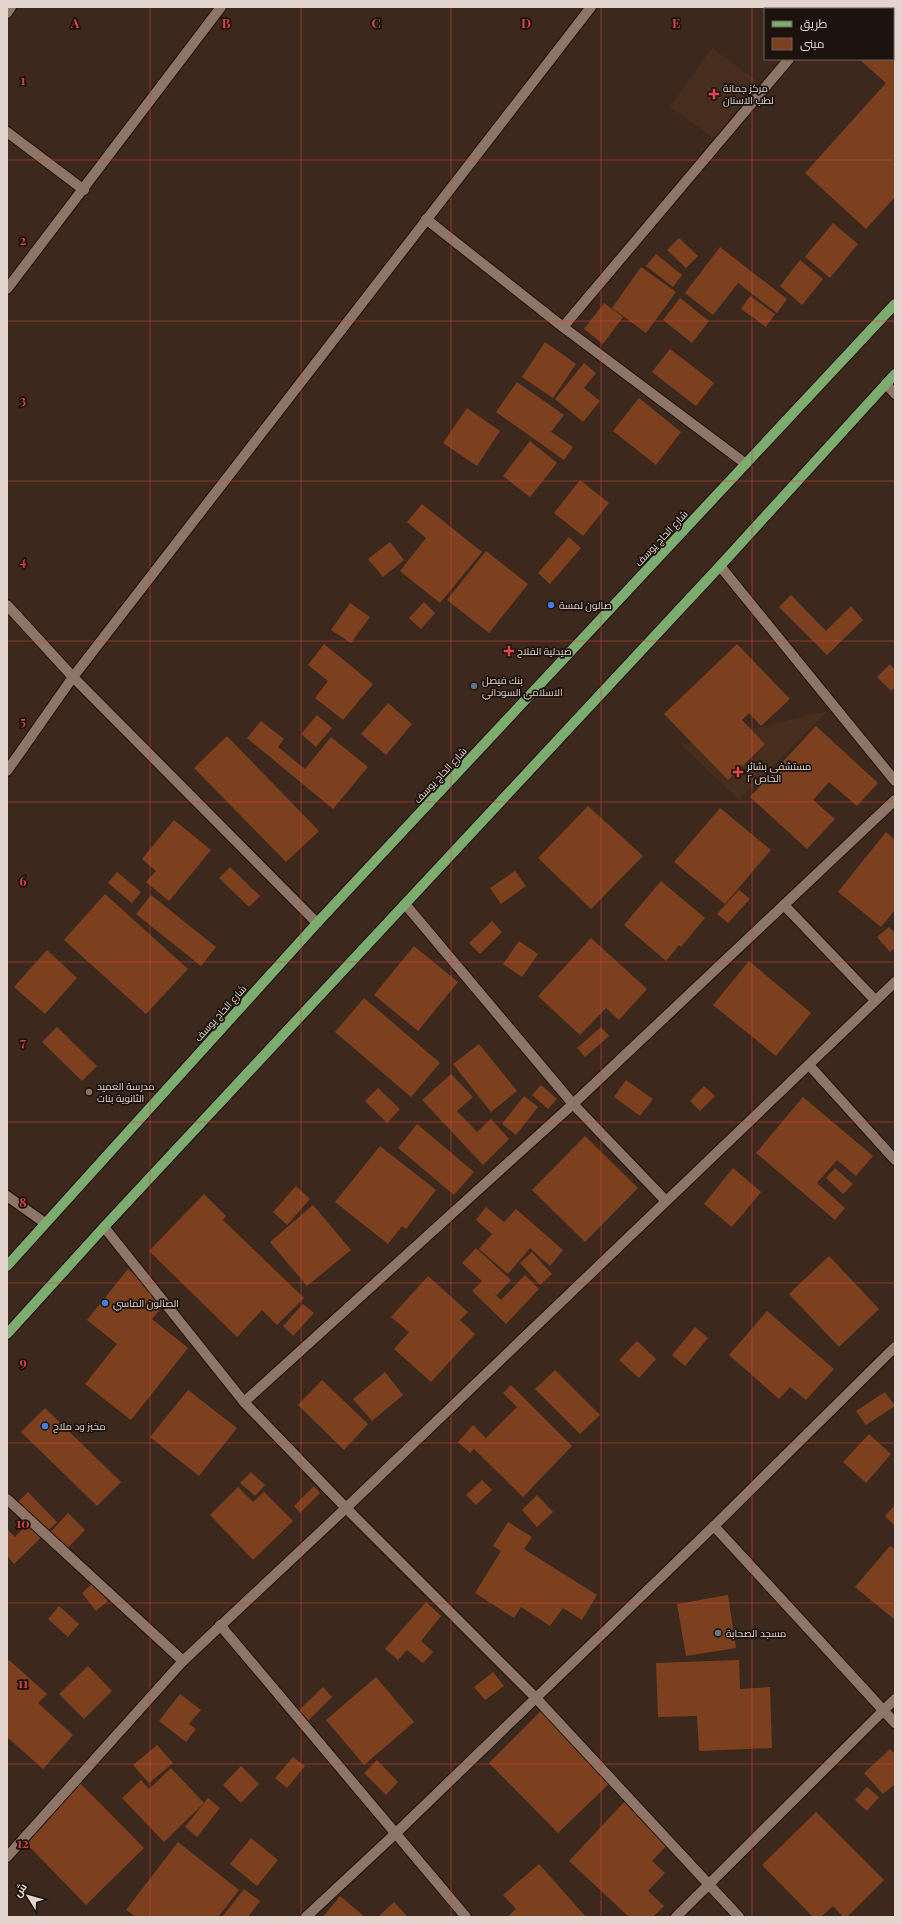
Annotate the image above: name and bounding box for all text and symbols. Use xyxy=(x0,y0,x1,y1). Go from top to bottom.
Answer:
legend xyxy=(764,8,894,60)
text: A xyxy=(70,14,80,31)
text: B xyxy=(222,14,231,31)
text: C xyxy=(371,14,381,31)
text: D xyxy=(521,14,531,31)
text: E xyxy=(672,14,680,31)
text: طريق xyxy=(800,15,828,31)
text: مبنى xyxy=(800,35,825,51)
text: 1 xyxy=(21,71,26,88)
place label: مركز جمانة لطب الاسنان xyxy=(723,81,774,107)
marker: مركز جمانة لطب الاسنان xyxy=(708,88,720,100)
text: 2 xyxy=(20,231,27,248)
text: 3 xyxy=(20,391,26,408)
street label: شارع الحاج يوسف xyxy=(631,507,691,569)
text: 4 xyxy=(20,552,27,569)
place label: صالون لمسة xyxy=(559,598,612,612)
marker: صالون لمسة xyxy=(546,600,556,610)
place label: صيدلية الفلاح xyxy=(517,644,572,658)
marker: صيدلية الفلاح xyxy=(504,646,514,656)
place label: بنك فيصل الاسلامي السوداني xyxy=(482,673,563,700)
marker: بنك فيصل الاسلامي السوداني xyxy=(469,681,479,691)
text: 5 xyxy=(20,712,26,729)
street label: شارع الحاج يوسف xyxy=(410,744,470,806)
place label: مستشفى بشائر الخاص ٢ xyxy=(746,759,811,785)
marker: مستشفى بشائر الخاص ٢ xyxy=(732,766,744,778)
text: 6 xyxy=(19,872,27,889)
street label: شارع الحاج يوسف xyxy=(191,982,249,1044)
text: 7 xyxy=(20,1033,26,1050)
place label: مدرسة العميد الثانوية بنات xyxy=(97,1079,155,1105)
marker: مدرسة العميد الثانوية بنات xyxy=(84,1087,94,1097)
text: 8 xyxy=(19,1193,27,1210)
place label: الصالون الماسي xyxy=(113,1296,179,1311)
marker: الصالون الماسي xyxy=(100,1298,110,1308)
text: 9 xyxy=(19,1353,27,1370)
place label: مخبز ود ملاح xyxy=(53,1419,106,1433)
marker: مخبز ود ملاح xyxy=(40,1421,50,1431)
text: 10 xyxy=(16,1514,30,1531)
place label: مسجد الصحابة xyxy=(726,1626,786,1640)
marker: مسجد الصحابة xyxy=(713,1628,723,1638)
text: 11 xyxy=(18,1674,28,1691)
text: 12 xyxy=(17,1834,29,1851)
north arrow xyxy=(8,1876,48,1916)
text: ش xyxy=(9,1880,30,1900)

